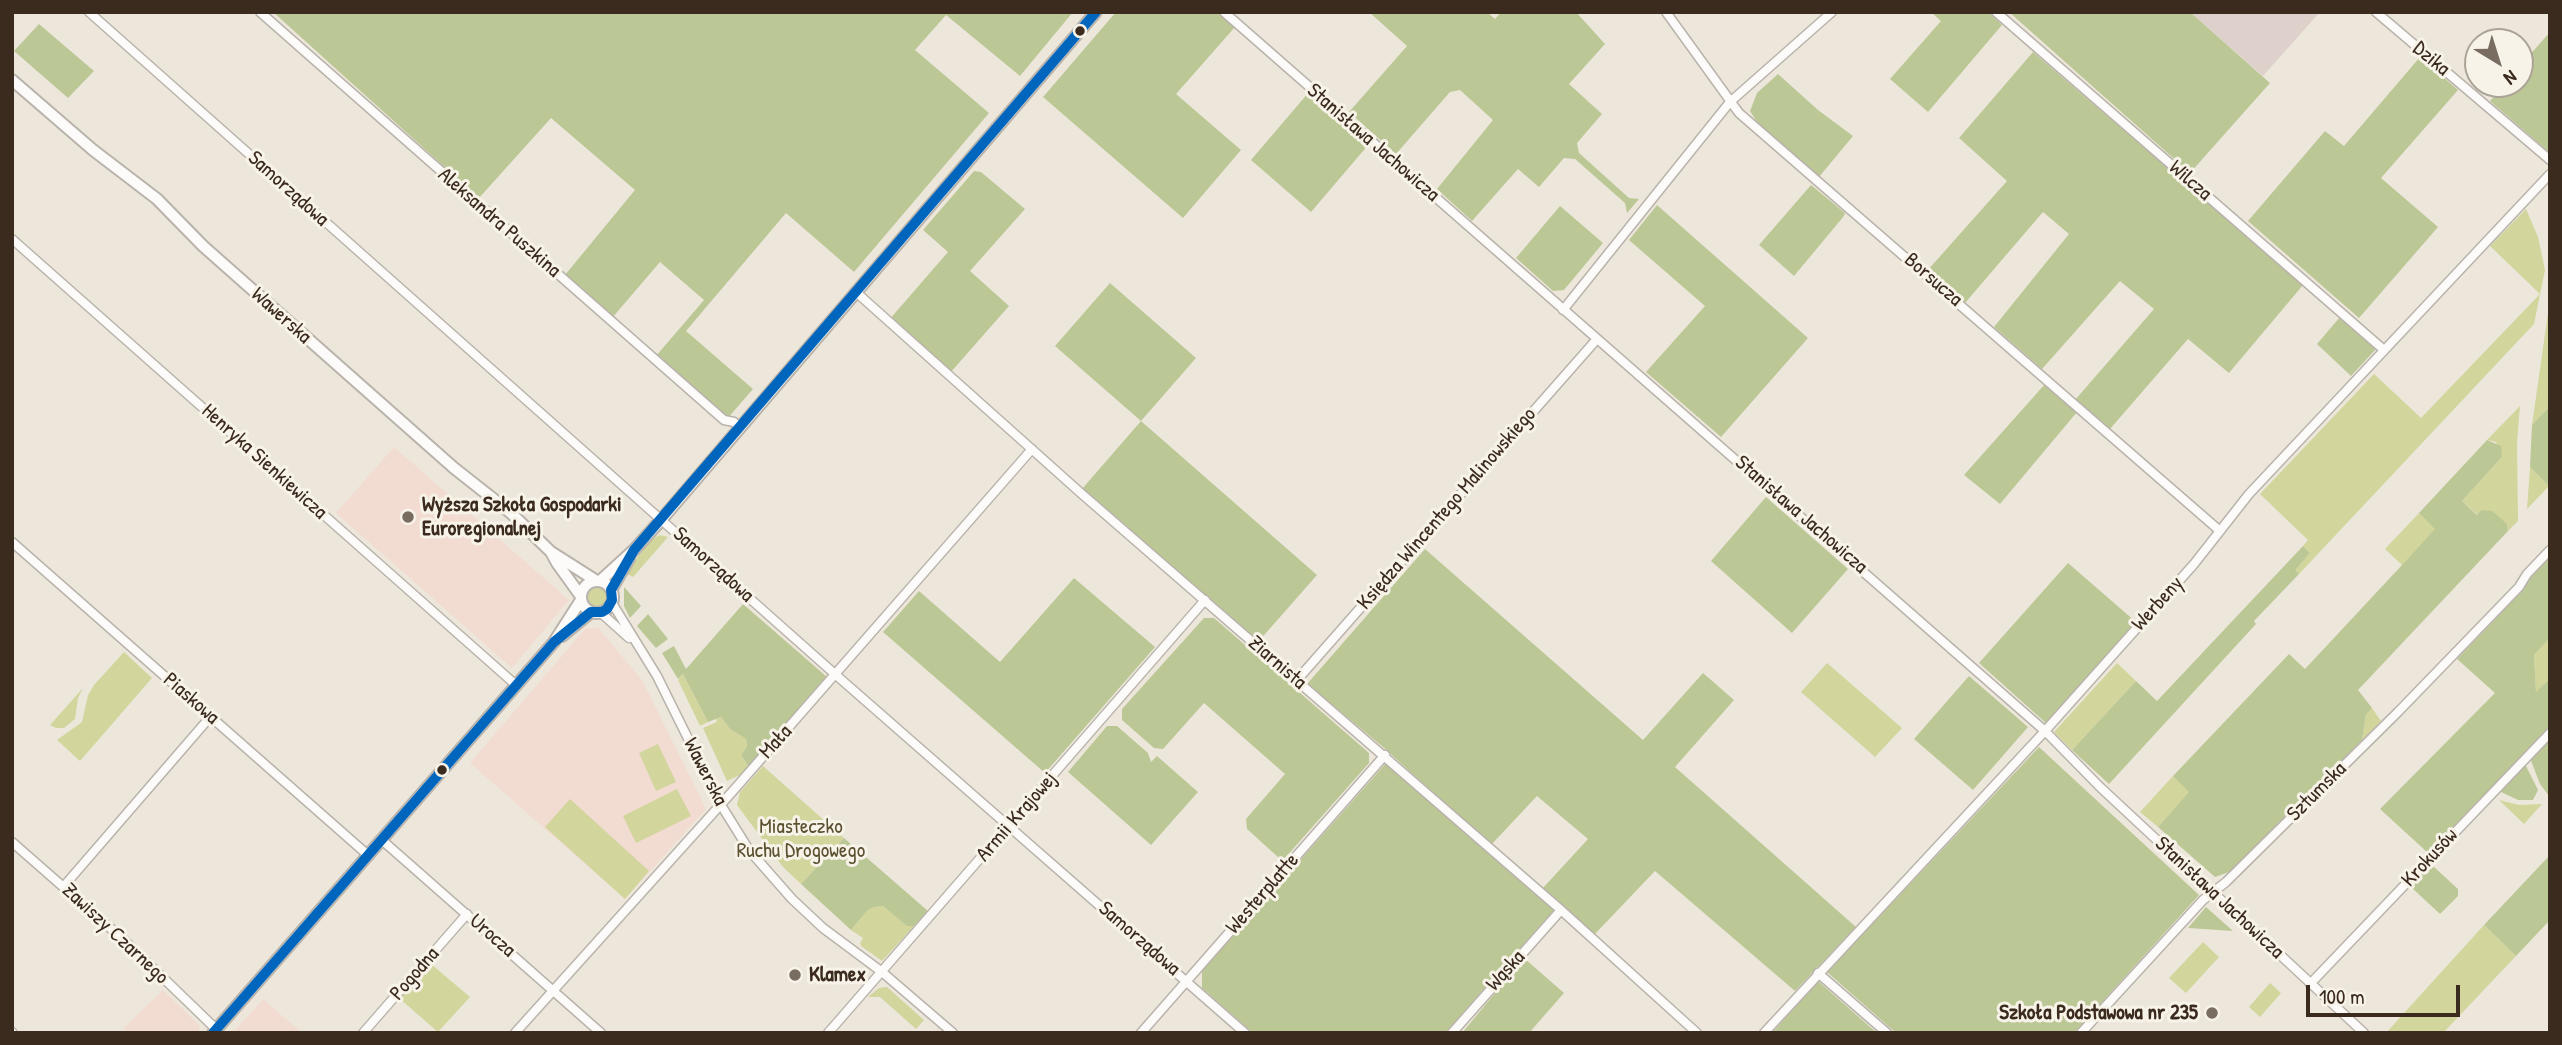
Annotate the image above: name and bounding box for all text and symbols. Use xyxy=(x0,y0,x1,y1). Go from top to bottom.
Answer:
unlabelled marker xyxy=(1073,24,1087,38)
north arrow xyxy=(2464,28,2534,98)
street label: Dzika xyxy=(2407,36,2455,82)
text: N xyxy=(2499,65,2523,91)
street label: Stanisława Jachowicza xyxy=(1301,79,1445,207)
street label: Samorządowa xyxy=(242,146,334,232)
street label: Wilcza xyxy=(2163,156,2217,206)
street label: Aleksandra Puszkina xyxy=(432,163,566,283)
street label: Borsucza xyxy=(1899,248,1967,312)
street label: Wawerska xyxy=(246,282,316,350)
street label: Henryka Sienkiewicza xyxy=(196,399,332,525)
street label: Księdza Wincentego Malinowskiego xyxy=(1352,403,1542,615)
street label: Stanisława Jachowicza xyxy=(1729,451,1873,579)
place label: Wyższa Szkoła Gospodarki Euroregionalnej xyxy=(422,492,622,542)
marker: Wyższa Szkoła Gospodarki Euroregionalnej xyxy=(400,509,416,525)
street label: Samorządowa xyxy=(667,522,759,608)
street label: Werbeny xyxy=(2127,572,2189,636)
street label: Ziarnista xyxy=(1243,631,1311,695)
street label: Piaskowa xyxy=(158,668,224,730)
street label: Mała xyxy=(754,720,798,764)
street label: Wawerska xyxy=(677,734,733,810)
street label: Sztumska xyxy=(2282,757,2352,827)
unlabelled marker xyxy=(435,763,449,777)
street label: Armii Krajowej xyxy=(971,767,1063,867)
park label: Miasteczko Ruchu Drogowego xyxy=(737,814,865,864)
street label: Krokusów xyxy=(2397,823,2463,893)
street label: Stanisława Jachowicza xyxy=(2149,832,2289,964)
street label: Westerplatte xyxy=(1221,849,1305,939)
street label: Zawiszy Czarnego xyxy=(56,878,174,990)
street label: Samorządowa xyxy=(1093,897,1185,981)
street label: Urocza xyxy=(464,909,520,963)
street label: Pogodna xyxy=(385,942,445,1006)
street label: Wąska xyxy=(1481,945,1531,997)
place label: Klamex xyxy=(809,962,866,988)
marker: Klamex xyxy=(787,967,803,983)
scale bar xyxy=(2310,972,2464,1016)
text: 100 m xyxy=(2319,982,2365,1011)
place label: Szkoła Podstawowa nr 235 xyxy=(1999,1000,2198,1026)
marker: Szkoła Podstawowa nr 235 xyxy=(2204,1005,2220,1021)

